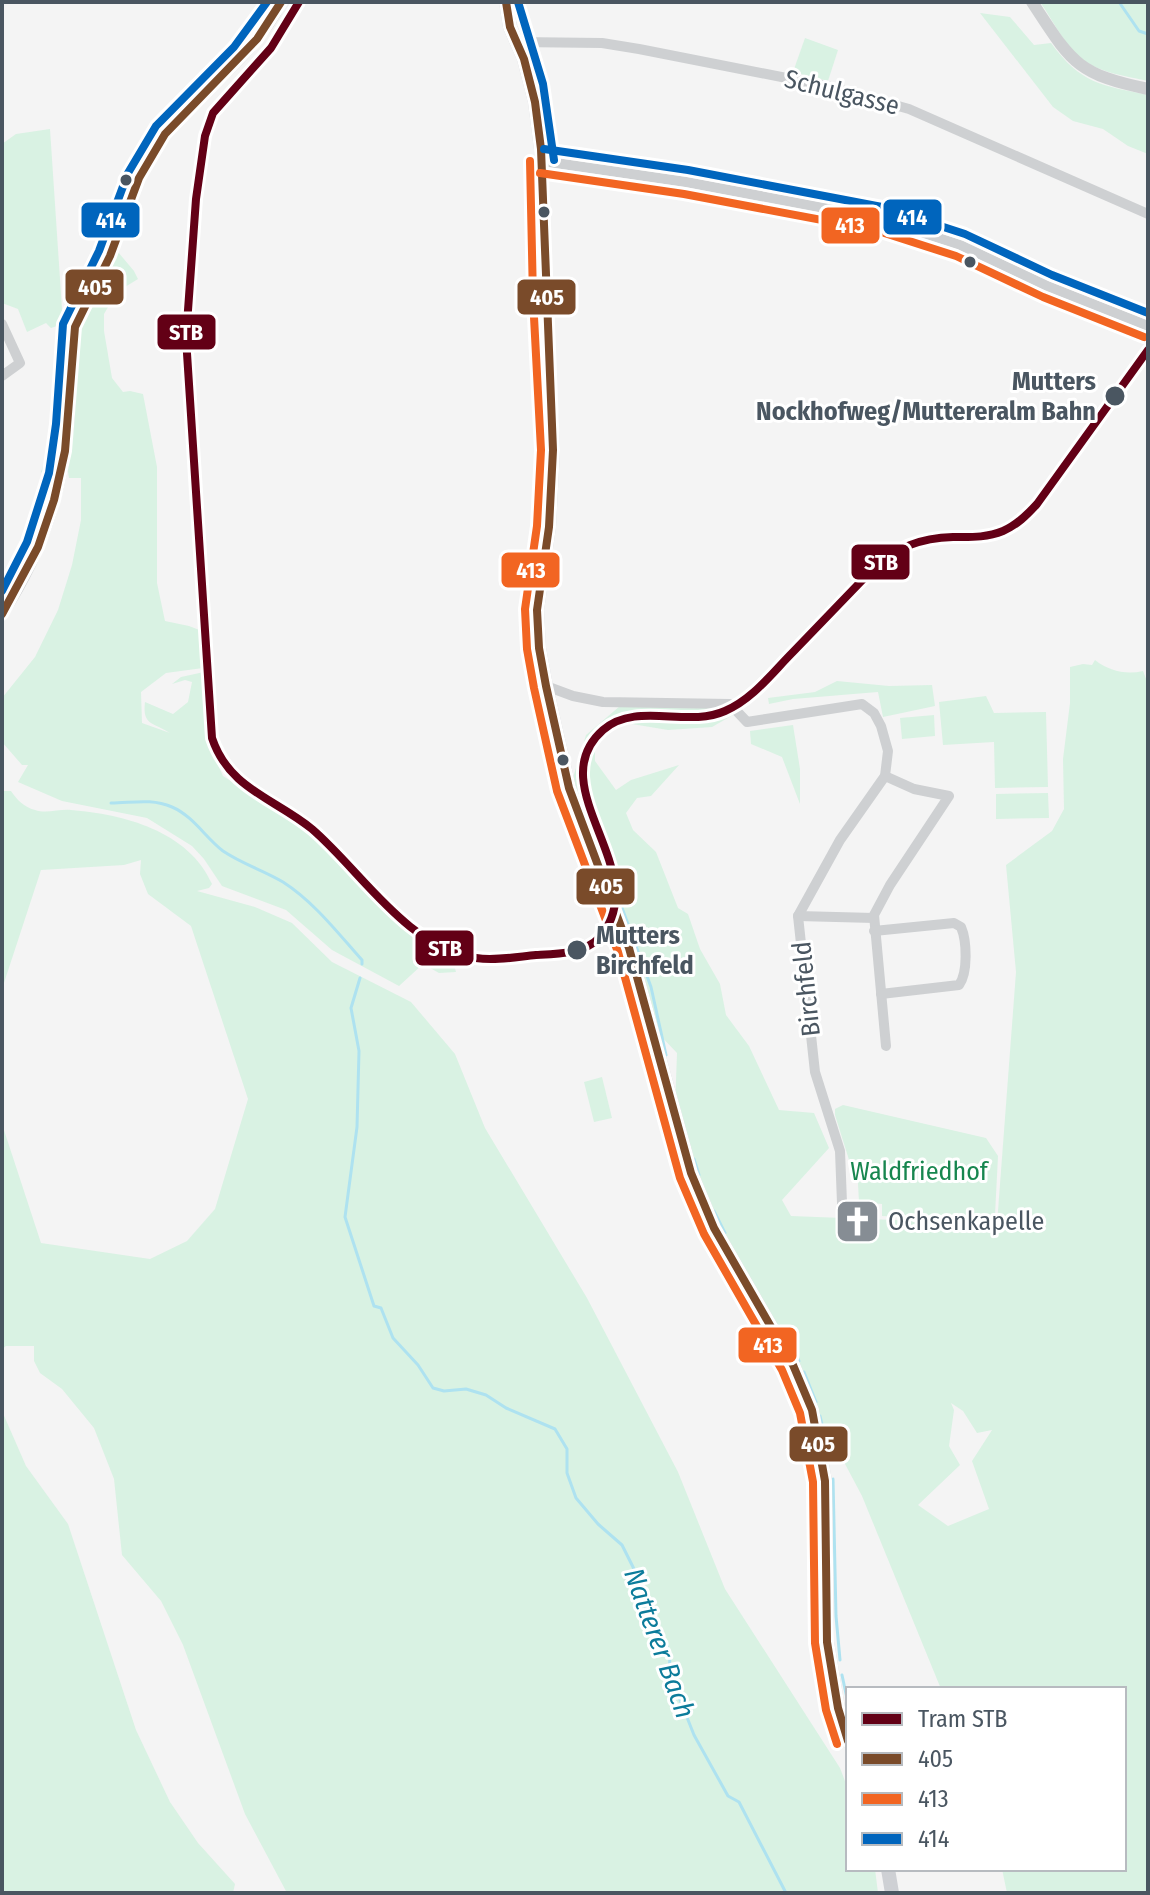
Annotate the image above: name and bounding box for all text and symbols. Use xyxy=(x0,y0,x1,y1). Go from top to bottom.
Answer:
street label: Schulgasse xyxy=(781,63,903,122)
unlabelled marker xyxy=(118,172,134,188)
line badge: 414 xyxy=(882,198,943,236)
line badge: 414 xyxy=(80,201,141,239)
unlabelled marker xyxy=(536,204,552,220)
text: 414 xyxy=(897,204,927,231)
line badge: 413 xyxy=(820,206,881,245)
text: 414 xyxy=(96,207,126,234)
text: 413 xyxy=(835,212,865,239)
unlabelled marker xyxy=(962,254,978,270)
line badge: 405 xyxy=(64,268,125,306)
text: 405 xyxy=(78,274,112,301)
line badge: 405 xyxy=(516,278,577,316)
text: 405 xyxy=(530,284,564,311)
line badge: STB xyxy=(156,313,217,351)
text: STB xyxy=(169,319,203,346)
place label: Mutters Nockhofweg/Muttereralm Bahn xyxy=(756,366,1096,427)
marker: Mutters Nockhofweg/Muttereralm Bahn xyxy=(1103,384,1127,408)
line badge: STB xyxy=(850,543,911,581)
text: STB xyxy=(864,549,898,576)
line badge: 413 xyxy=(500,551,561,589)
text: 413 xyxy=(516,557,546,584)
unlabelled marker xyxy=(555,752,571,768)
line badge: 405 xyxy=(575,867,636,906)
text: 405 xyxy=(589,873,623,900)
place label: Mutters Birchfeld xyxy=(596,920,694,981)
line badge: STB xyxy=(414,929,475,967)
text: STB xyxy=(428,935,462,962)
marker: Mutters Birchfeld xyxy=(565,938,589,962)
street label: Birchfeld xyxy=(786,940,827,1038)
park label: Waldfriedhof xyxy=(850,1156,990,1187)
church icon: Ochsenkapelle xyxy=(833,1197,881,1245)
place label: Ochsenkapelle xyxy=(888,1206,1044,1237)
line badge: 413 xyxy=(737,1326,798,1364)
text: 413 xyxy=(753,1332,783,1359)
line badge: 405 xyxy=(788,1425,849,1463)
text: 405 xyxy=(801,1431,835,1458)
water label: Natterer Bach xyxy=(617,1564,702,1723)
legend xyxy=(846,1687,1126,1871)
text: Tram STB xyxy=(918,1705,1008,1733)
text: 405 xyxy=(918,1745,953,1773)
text: 413 xyxy=(918,1785,949,1813)
text: 414 xyxy=(918,1825,949,1853)

